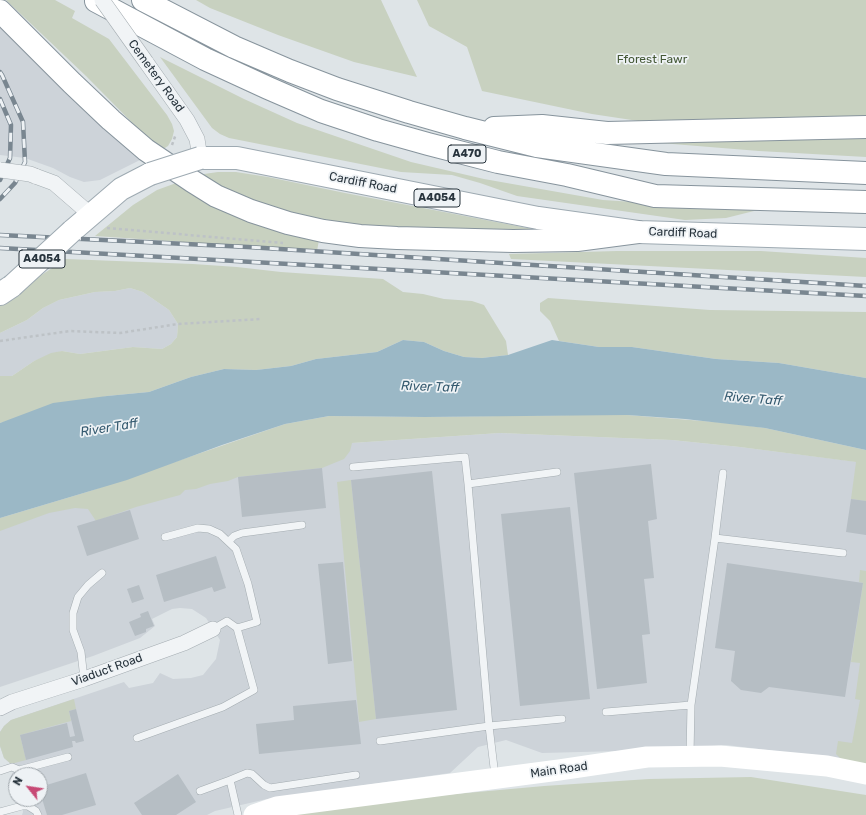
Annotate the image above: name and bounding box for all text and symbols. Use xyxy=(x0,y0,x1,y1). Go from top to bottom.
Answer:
street label: Cemetery Road xyxy=(125,37,187,115)
park label: Fforest Fawr xyxy=(617,53,687,67)
road number: A470 xyxy=(448,145,486,163)
street label: Cardiff Road xyxy=(328,169,398,197)
road number: A4054 xyxy=(414,189,460,207)
street label: Cardiff Road xyxy=(648,225,718,241)
road number: A4054 xyxy=(19,250,65,268)
water label: River Taff xyxy=(401,378,459,396)
water label: River Taff xyxy=(723,389,783,409)
water label: River Taff xyxy=(79,416,139,440)
street label: Viaduct Road xyxy=(70,651,144,689)
street label: Main Road xyxy=(529,759,589,781)
north arrow xyxy=(8,767,48,807)
text: N xyxy=(10,775,26,788)

